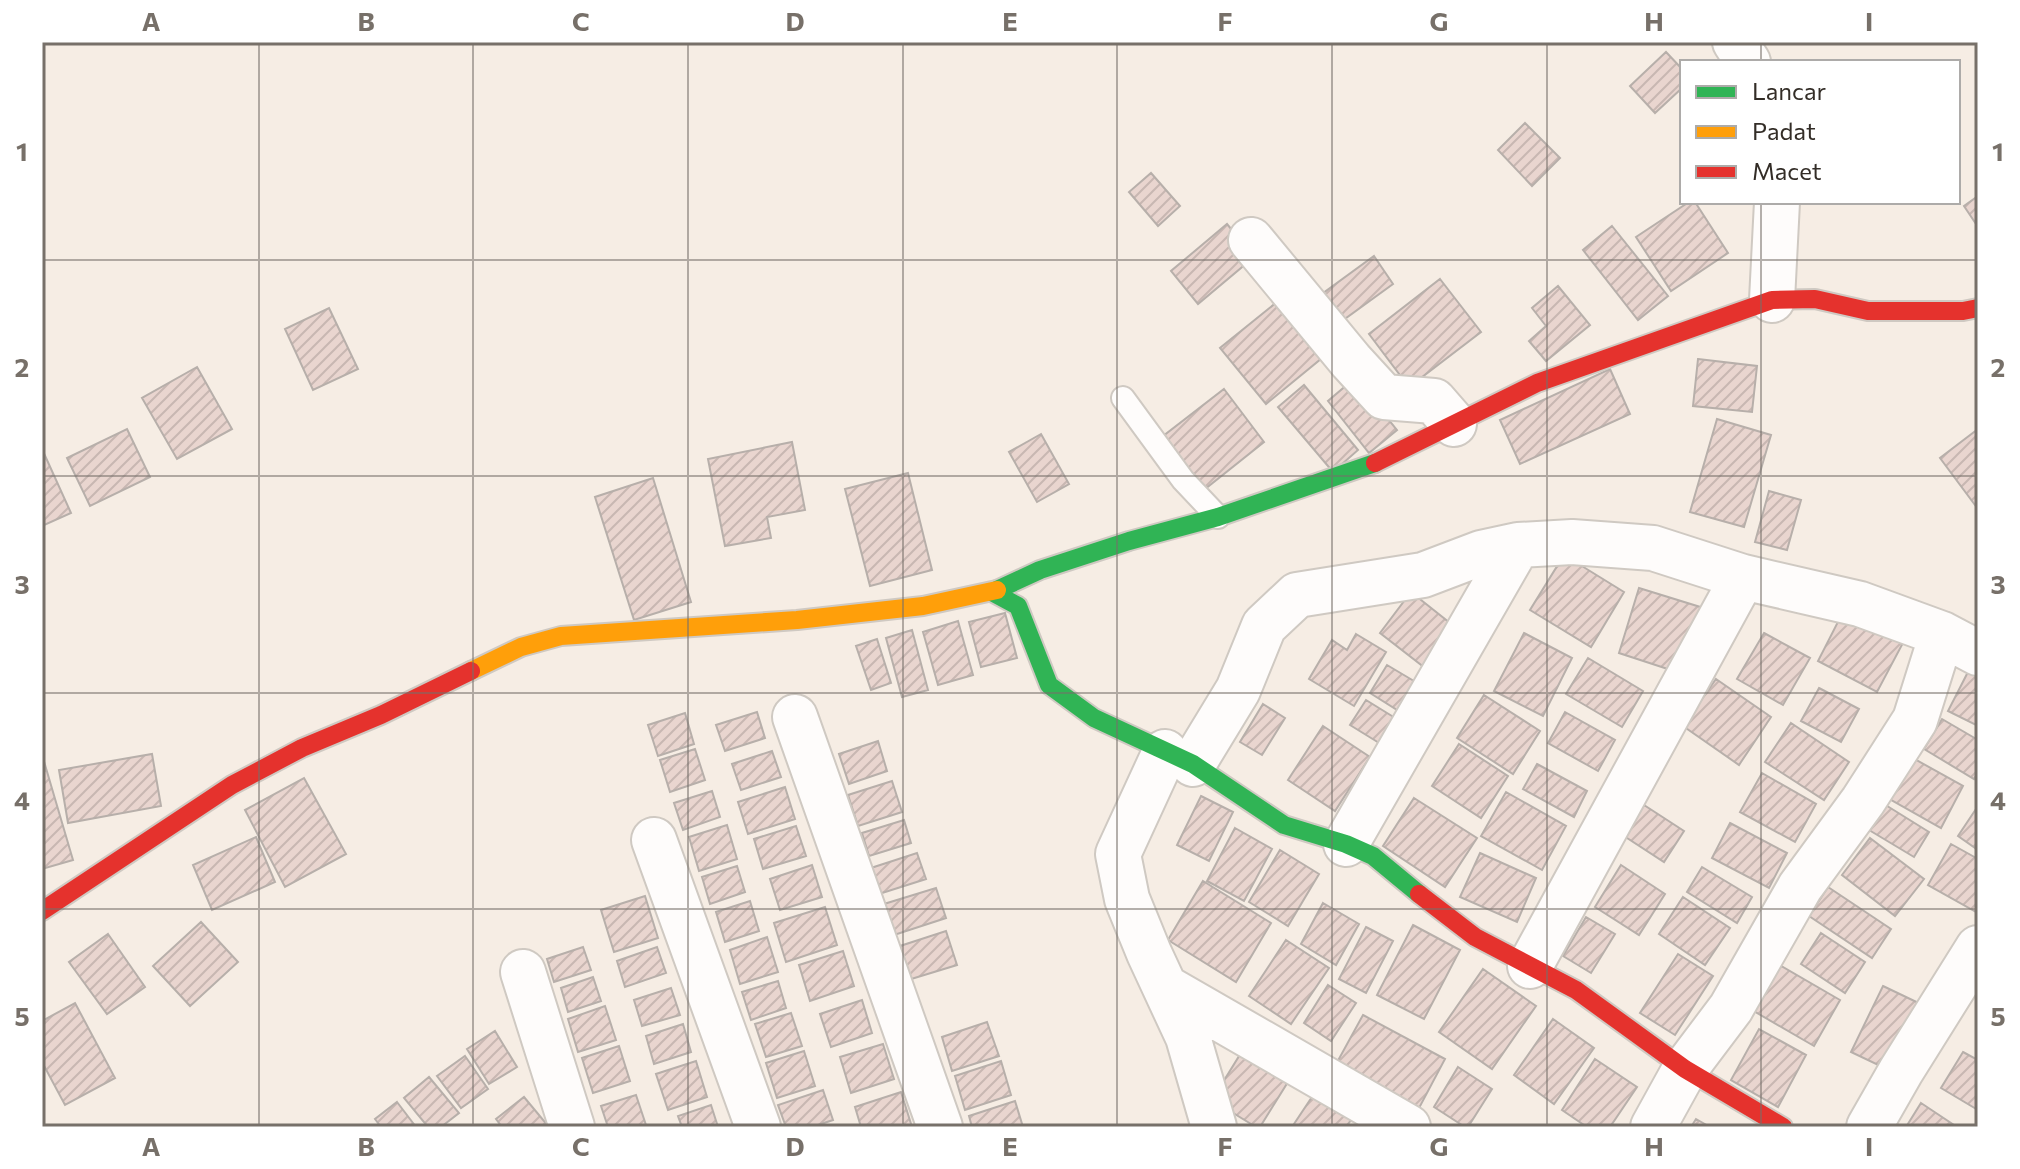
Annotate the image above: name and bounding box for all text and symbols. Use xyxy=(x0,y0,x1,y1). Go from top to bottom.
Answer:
text: A xyxy=(142,5,161,36)
text: B xyxy=(357,5,375,36)
text: C xyxy=(572,5,590,36)
text: D xyxy=(785,5,805,36)
text: E xyxy=(1002,5,1018,36)
text: F xyxy=(1217,5,1233,36)
text: G xyxy=(1430,5,1448,36)
text: H xyxy=(1644,5,1664,36)
text: I xyxy=(1865,5,1873,36)
legend xyxy=(1680,60,1960,204)
text: Lancar xyxy=(1752,76,1826,105)
text: Padat xyxy=(1752,116,1816,145)
text: 1 xyxy=(16,135,28,166)
text: 1 xyxy=(1992,135,2004,166)
text: Macet xyxy=(1752,156,1822,185)
text: 2 xyxy=(15,351,29,382)
text: 2 xyxy=(1991,351,2005,382)
text: 3 xyxy=(14,568,30,599)
text: 3 xyxy=(1990,568,2006,599)
text: 4 xyxy=(14,784,30,815)
text: 4 xyxy=(1990,784,2006,815)
text: 5 xyxy=(14,1000,30,1031)
text: 5 xyxy=(1990,1000,2006,1031)
text: A xyxy=(142,1130,161,1161)
text: B xyxy=(357,1130,375,1161)
text: C xyxy=(572,1130,590,1161)
text: D xyxy=(785,1130,805,1161)
text: E xyxy=(1002,1130,1018,1161)
text: F xyxy=(1217,1130,1233,1161)
text: G xyxy=(1430,1130,1448,1161)
text: H xyxy=(1644,1130,1664,1161)
text: I xyxy=(1865,1130,1873,1161)

